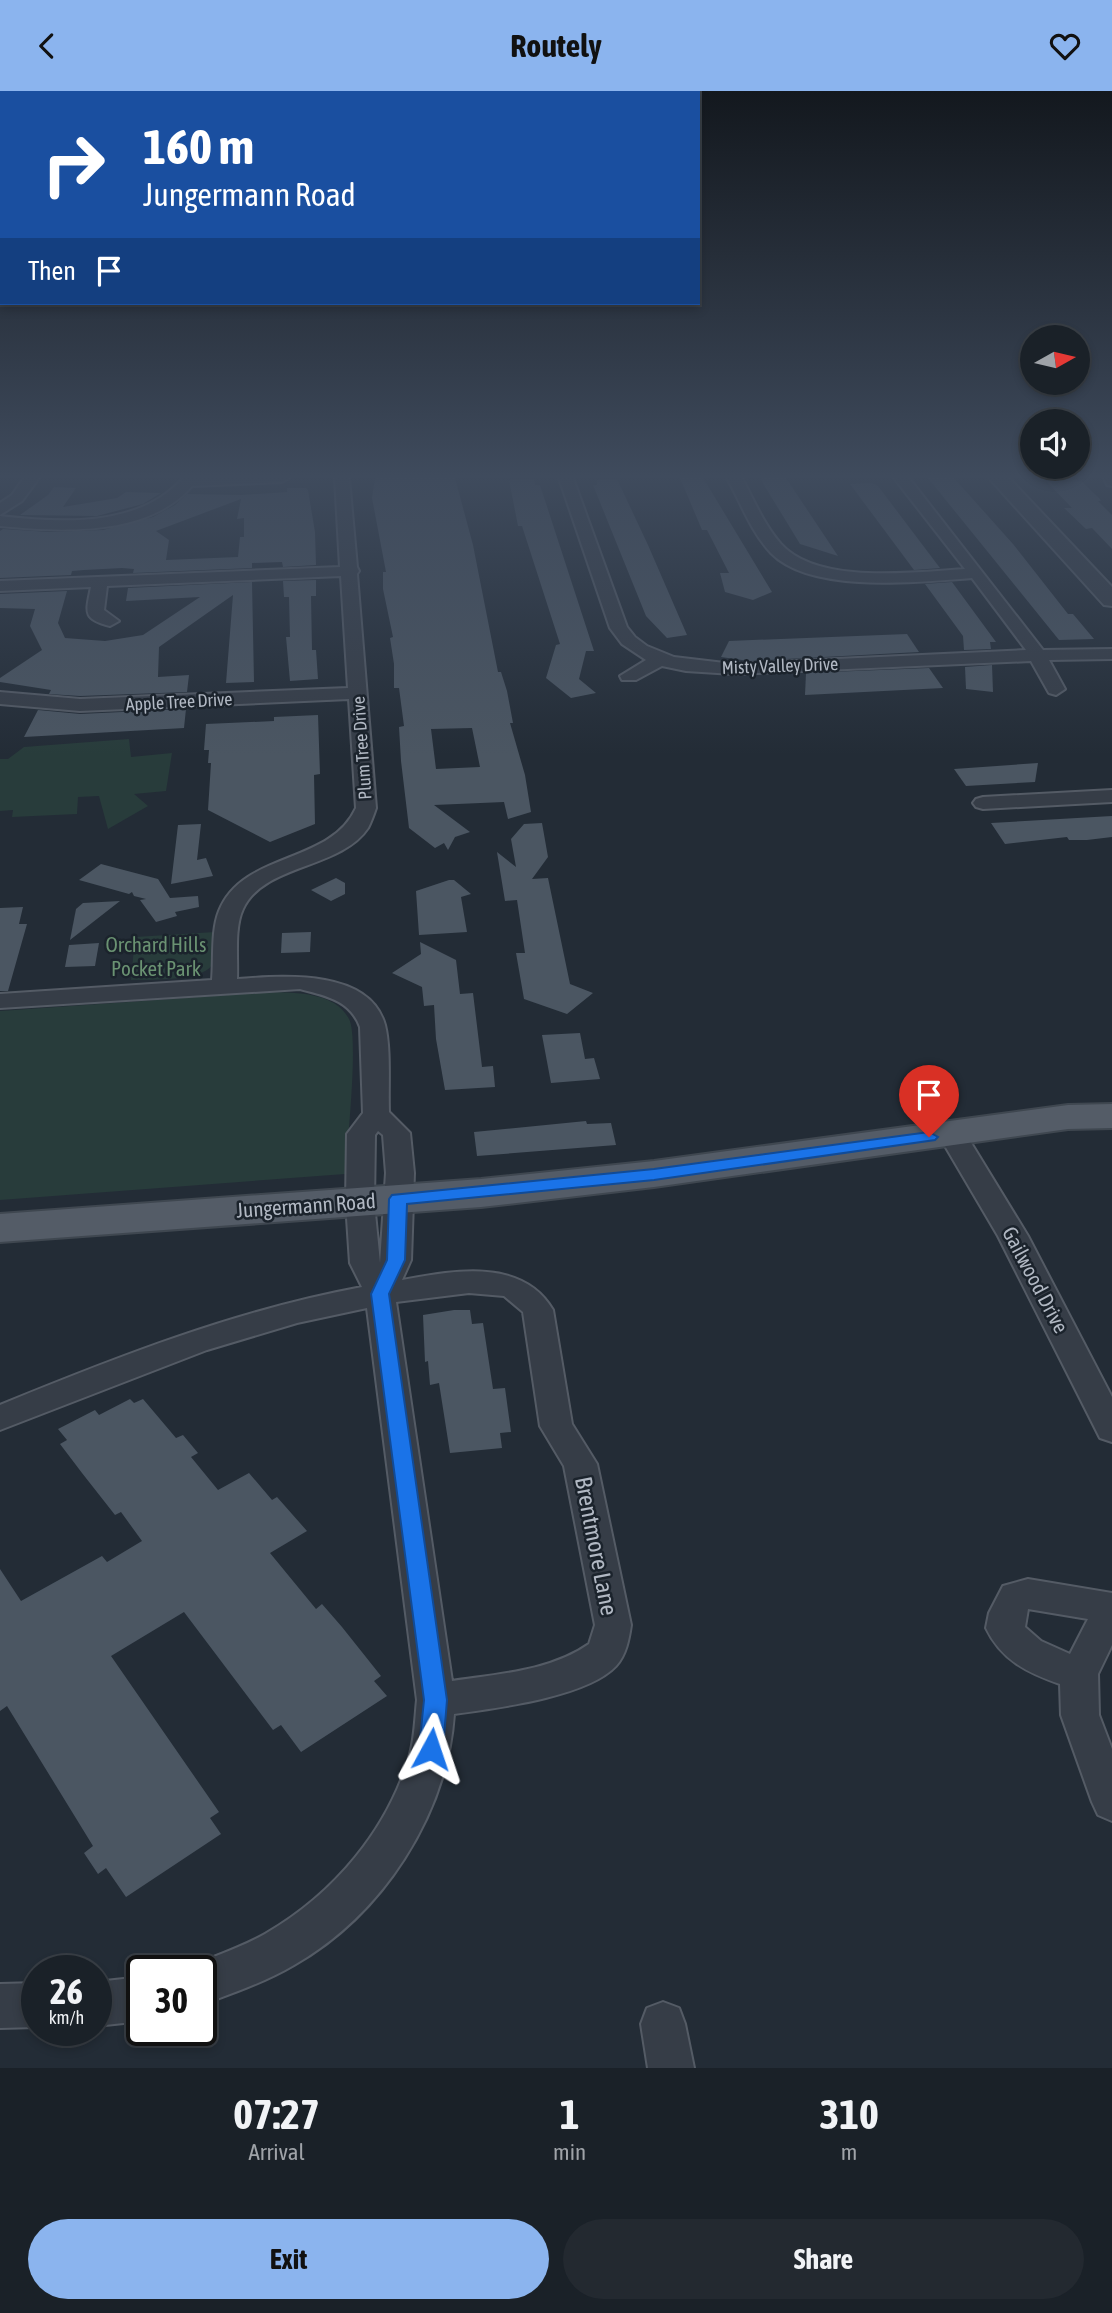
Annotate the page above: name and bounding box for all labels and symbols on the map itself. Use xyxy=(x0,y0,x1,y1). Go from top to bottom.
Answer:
north arrow xyxy=(1020,325,1090,395)
street label: Misty Valley Drive xyxy=(721,653,839,678)
street label: Apple Tree Drive xyxy=(125,688,233,715)
street label: Plum Tree Drive xyxy=(347,696,376,800)
park label: Orchard Hills Pocket Park xyxy=(106,932,206,980)
pin xyxy=(899,1065,959,1137)
street label: Jungermann Road xyxy=(235,1188,376,1222)
street label: Gailwood Drive xyxy=(998,1222,1074,1337)
street label: Brentmore Lane xyxy=(570,1474,623,1618)
position arrow xyxy=(394,1712,468,1786)
speed limit sign: 30 xyxy=(126,1955,217,2046)

